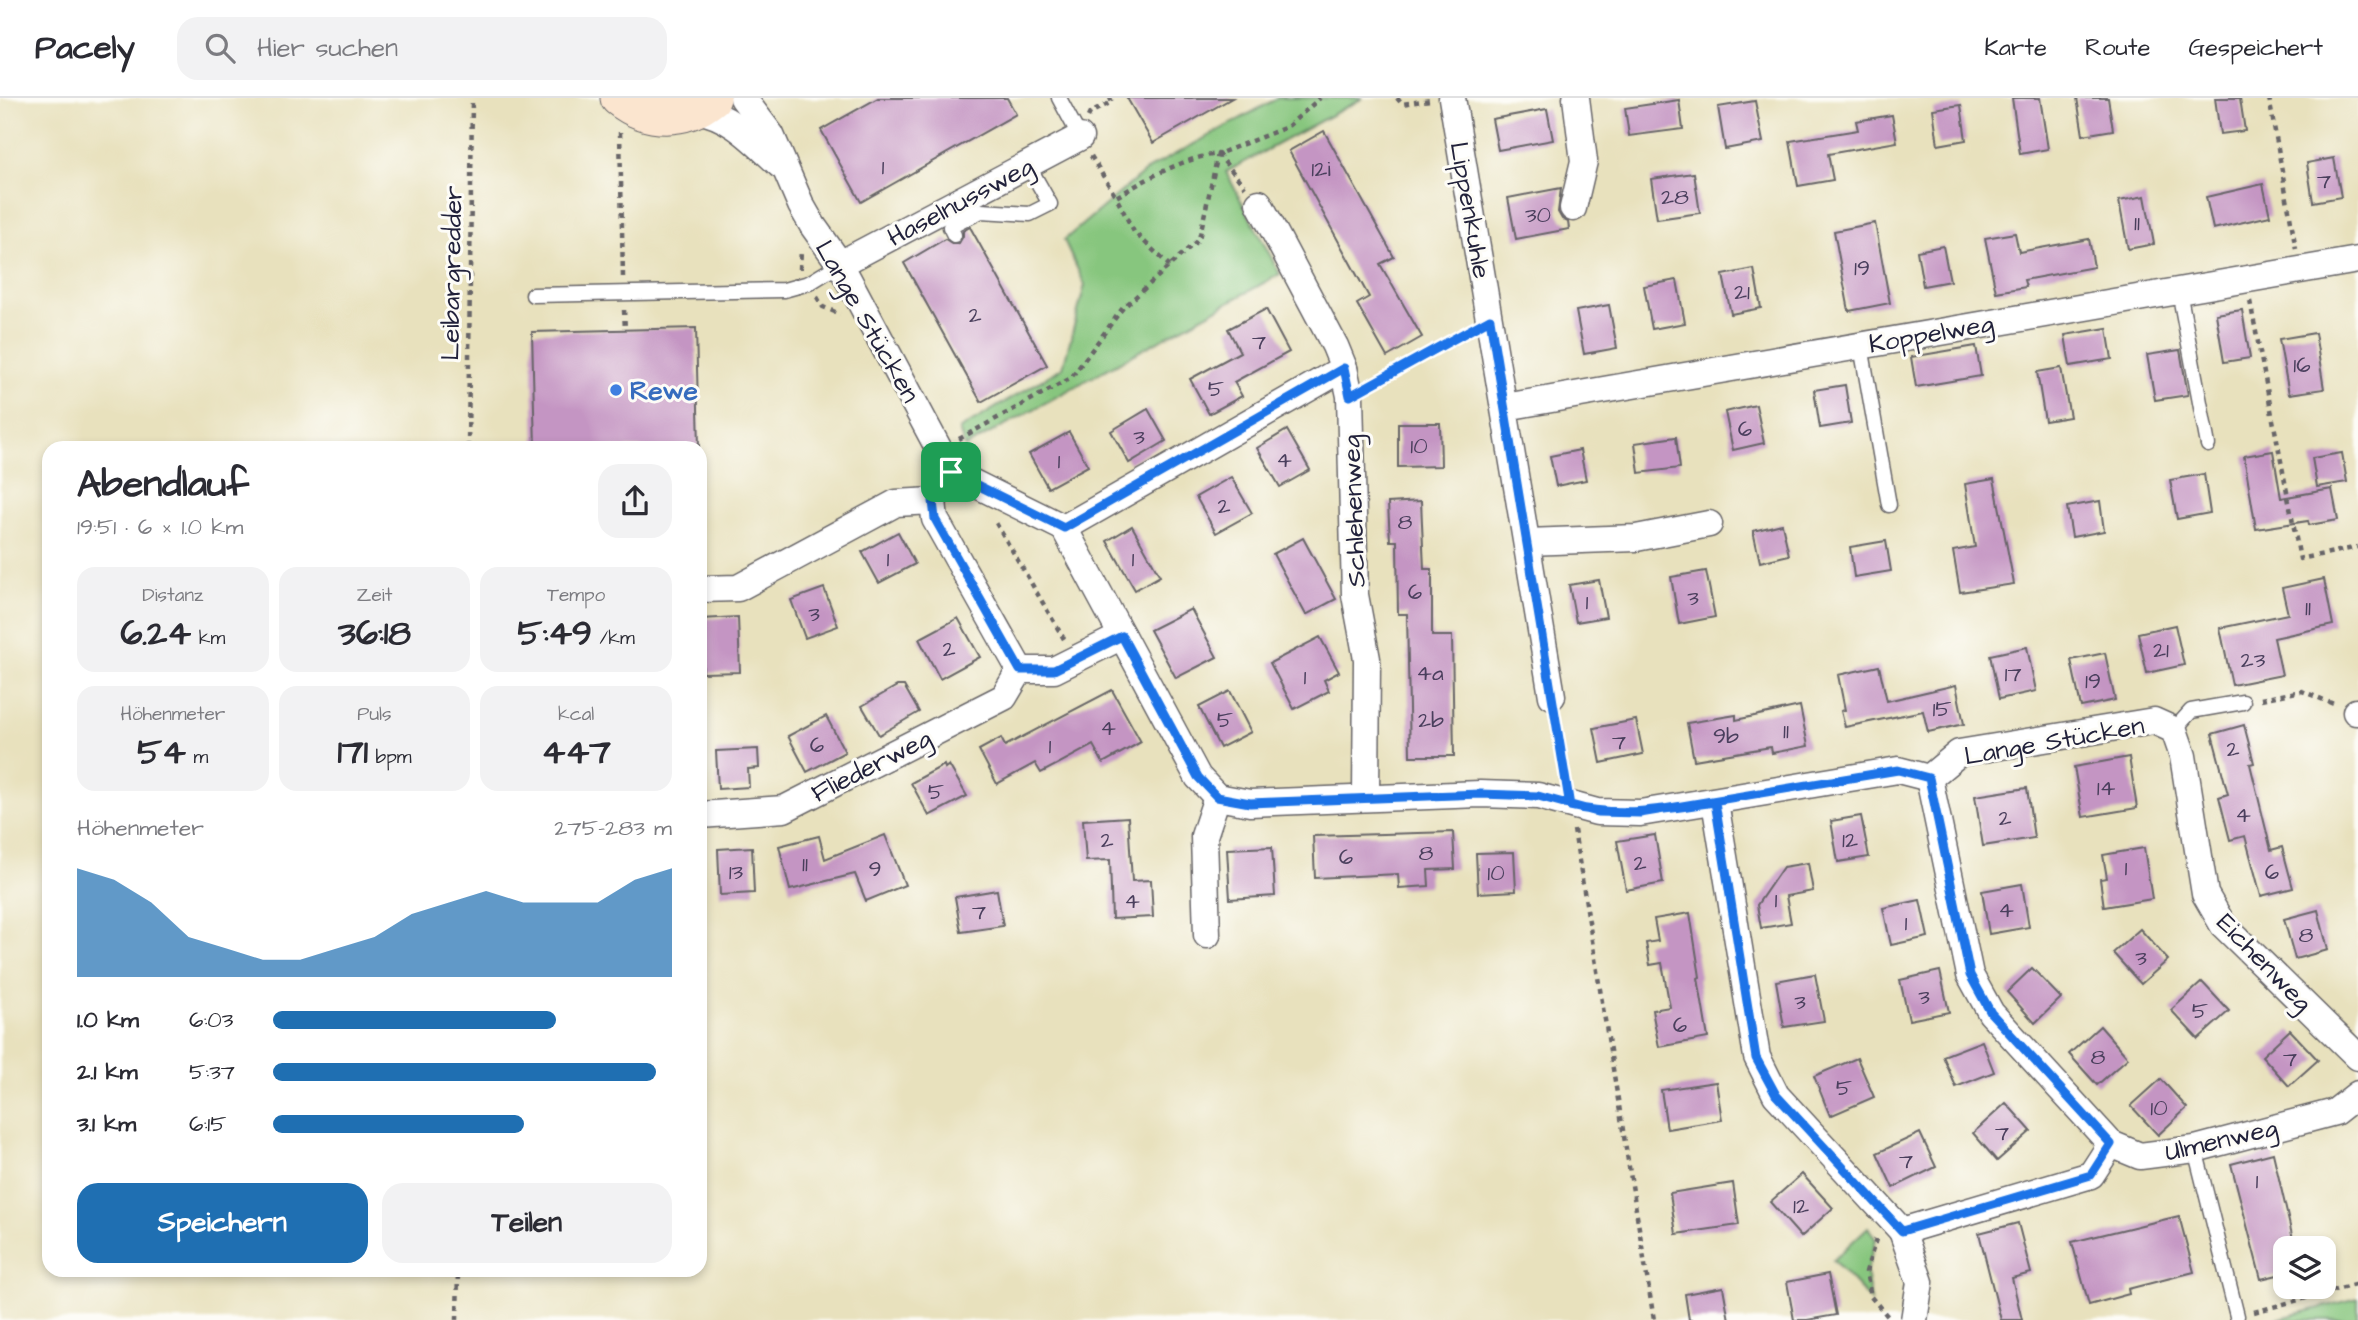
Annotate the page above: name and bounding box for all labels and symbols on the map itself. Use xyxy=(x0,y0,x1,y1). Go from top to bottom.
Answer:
street label: Lippenkuhle xyxy=(1440,139,1500,281)
street label: Haselnussweg xyxy=(881,148,1041,257)
house number: 1 xyxy=(882,151,885,183)
house number: 12i xyxy=(1311,153,1331,185)
house number: 7 xyxy=(2317,165,2331,197)
house number: 28 xyxy=(1661,181,1689,213)
street label: Leibargredder xyxy=(432,185,474,361)
house number: 30 xyxy=(1525,199,1551,231)
house number: 11 xyxy=(2134,207,2140,239)
street label: Lange Stücken xyxy=(804,234,928,410)
house number: 19 xyxy=(1854,252,1870,284)
house number: 21 xyxy=(1734,276,1750,308)
house number: 2 xyxy=(968,299,982,331)
street label: Koppelweg xyxy=(1866,305,1997,365)
house number: 7 xyxy=(1252,326,1266,358)
house number: 16 xyxy=(2293,349,2311,381)
place label: Rewe xyxy=(630,373,698,409)
house number: 5 xyxy=(1208,373,1224,405)
marker: Rewe xyxy=(608,382,624,398)
house number: 6 xyxy=(1738,413,1752,445)
house number: 3 xyxy=(1133,421,1145,453)
house number: 10 xyxy=(1410,430,1428,462)
street label: Schlehenweg xyxy=(1333,434,1377,588)
pin xyxy=(921,442,981,502)
house number: 4 xyxy=(1276,444,1292,476)
house number: 1 xyxy=(1058,445,1061,477)
house number: 2 xyxy=(1217,490,1231,522)
house number: 8 xyxy=(1398,506,1413,538)
house number: 1 xyxy=(887,543,890,575)
house number: 1 xyxy=(1132,543,1135,575)
house number: 6 xyxy=(1408,576,1422,608)
house number: 3 xyxy=(1687,582,1699,614)
house number: 1 xyxy=(1586,586,1589,618)
house number: 11 xyxy=(2305,592,2311,624)
house number: 3 xyxy=(808,598,820,630)
house number: 2 xyxy=(942,633,956,665)
house number: 21 xyxy=(2153,634,2169,666)
house number: 23 xyxy=(2241,644,2266,676)
house number: 4a xyxy=(1416,657,1444,689)
house number: 17 xyxy=(2004,658,2022,690)
house number: 1 xyxy=(1304,661,1307,693)
house number: 19 xyxy=(2085,665,2101,697)
house number: 15 xyxy=(1932,693,1952,725)
house number: 5 xyxy=(1217,704,1233,736)
house number: 2b xyxy=(1418,704,1444,736)
street label: Lange Stücken xyxy=(1961,707,2147,776)
house number: 4 xyxy=(1100,712,1116,744)
house number: 11 xyxy=(1783,715,1789,747)
street label: Fliederweg xyxy=(805,720,939,813)
house number: 9b xyxy=(1713,720,1739,752)
house number: 7 xyxy=(1612,726,1626,758)
house number: 6 xyxy=(810,729,824,761)
house number: 1 xyxy=(1049,730,1052,762)
house number: 2 xyxy=(2226,733,2240,765)
house number: 14 xyxy=(2097,772,2116,804)
house number: 5 xyxy=(928,776,944,808)
house number: 4 xyxy=(2235,799,2251,831)
house number: 2 xyxy=(1998,802,2012,834)
house number: 2 xyxy=(1100,824,1114,856)
house number: 12 xyxy=(1842,824,1858,856)
house number: 8 xyxy=(1419,837,1434,869)
house number: 6 xyxy=(1339,841,1353,873)
house number: 2 xyxy=(1633,847,1647,879)
house number: 11 xyxy=(802,848,808,880)
house number: 1 xyxy=(2125,852,2128,884)
house number: 9 xyxy=(868,853,882,885)
house number: 13 xyxy=(729,856,744,888)
house number: 6 xyxy=(2265,856,2279,888)
house number: 10 xyxy=(1487,857,1505,889)
house number: 1 xyxy=(1775,884,1778,916)
house number: 4 xyxy=(1124,885,1140,917)
house number: 4 xyxy=(1998,894,2014,926)
house number: 7 xyxy=(972,896,986,928)
street label: Eichenweg xyxy=(2207,906,2320,1021)
house number: 1 xyxy=(1905,907,1908,939)
house number: 8 xyxy=(2299,919,2314,951)
house number: 3 xyxy=(2135,942,2147,974)
house number: 3 xyxy=(1918,981,1930,1013)
house number: 3 xyxy=(1794,986,1806,1018)
house number: 5 xyxy=(2192,995,2208,1027)
house number: 6 xyxy=(1673,1009,1687,1041)
house number: 8 xyxy=(2091,1041,2106,1073)
house number: 7 xyxy=(2283,1043,2297,1075)
house number: 5 xyxy=(1836,1072,1852,1104)
house number: 10 xyxy=(2150,1092,2168,1124)
street label: Ulmenweg xyxy=(2161,1110,2282,1172)
house number: 7 xyxy=(1995,1117,2009,1149)
house number: 7 xyxy=(1899,1145,1913,1177)
house number: 1 xyxy=(2256,1165,2259,1197)
house number: 12 xyxy=(1793,1190,1809,1222)

